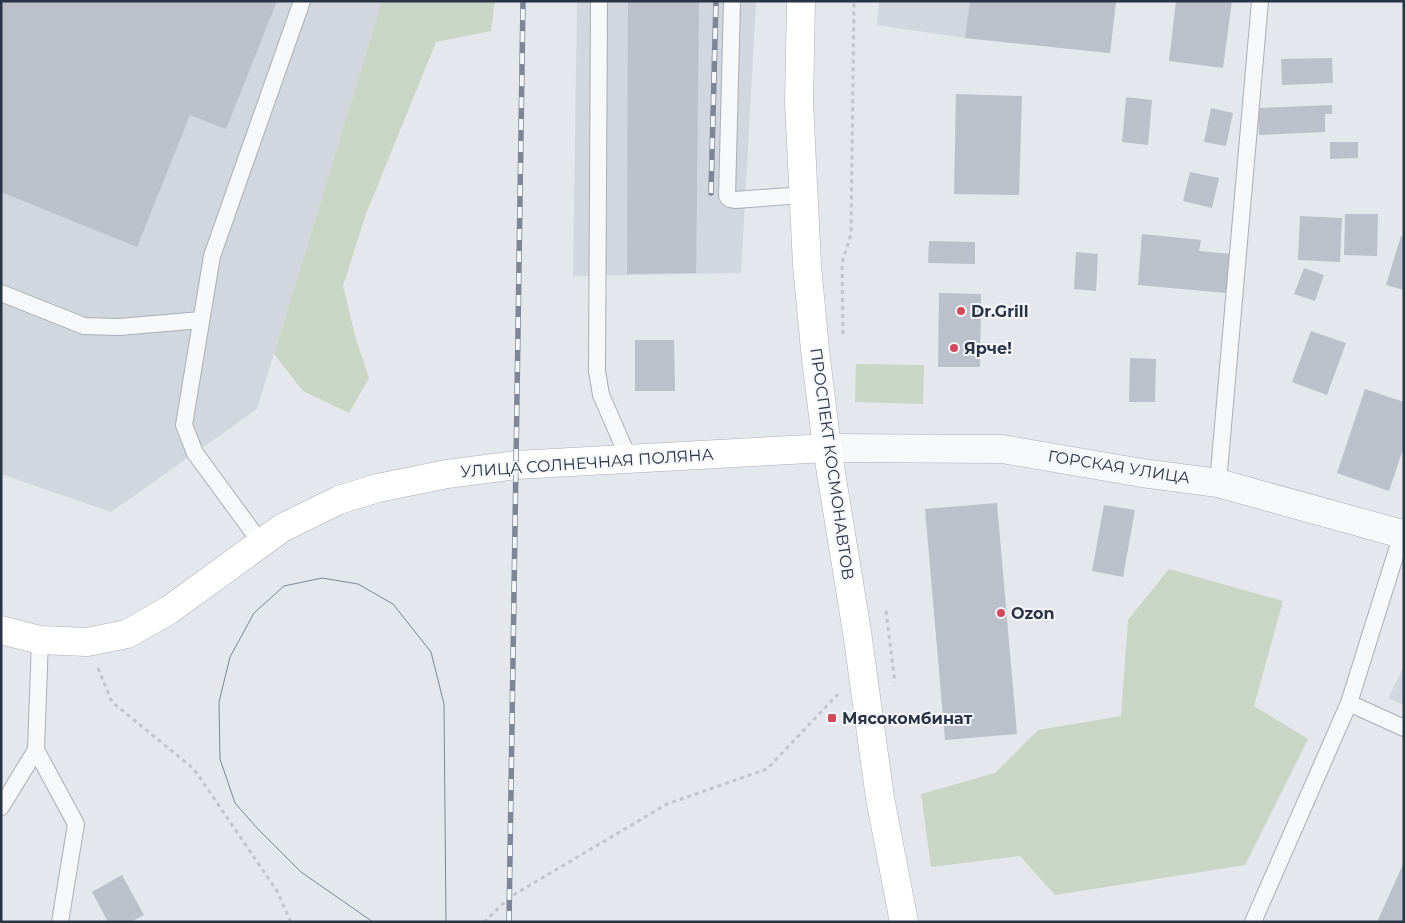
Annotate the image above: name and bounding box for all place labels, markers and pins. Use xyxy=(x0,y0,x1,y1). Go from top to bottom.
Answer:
place label: Dr.Grill xyxy=(971,302,1028,321)
marker: Dr.Grill xyxy=(955,305,967,317)
place label: Ярче! xyxy=(964,339,1012,358)
marker: Ярче! xyxy=(948,342,960,354)
place label: Ozon xyxy=(1011,604,1055,623)
marker: Ozon xyxy=(995,607,1007,619)
place label: Мясокомбинат xyxy=(842,709,973,728)
marker: Мясокомбинат xyxy=(826,712,838,724)

